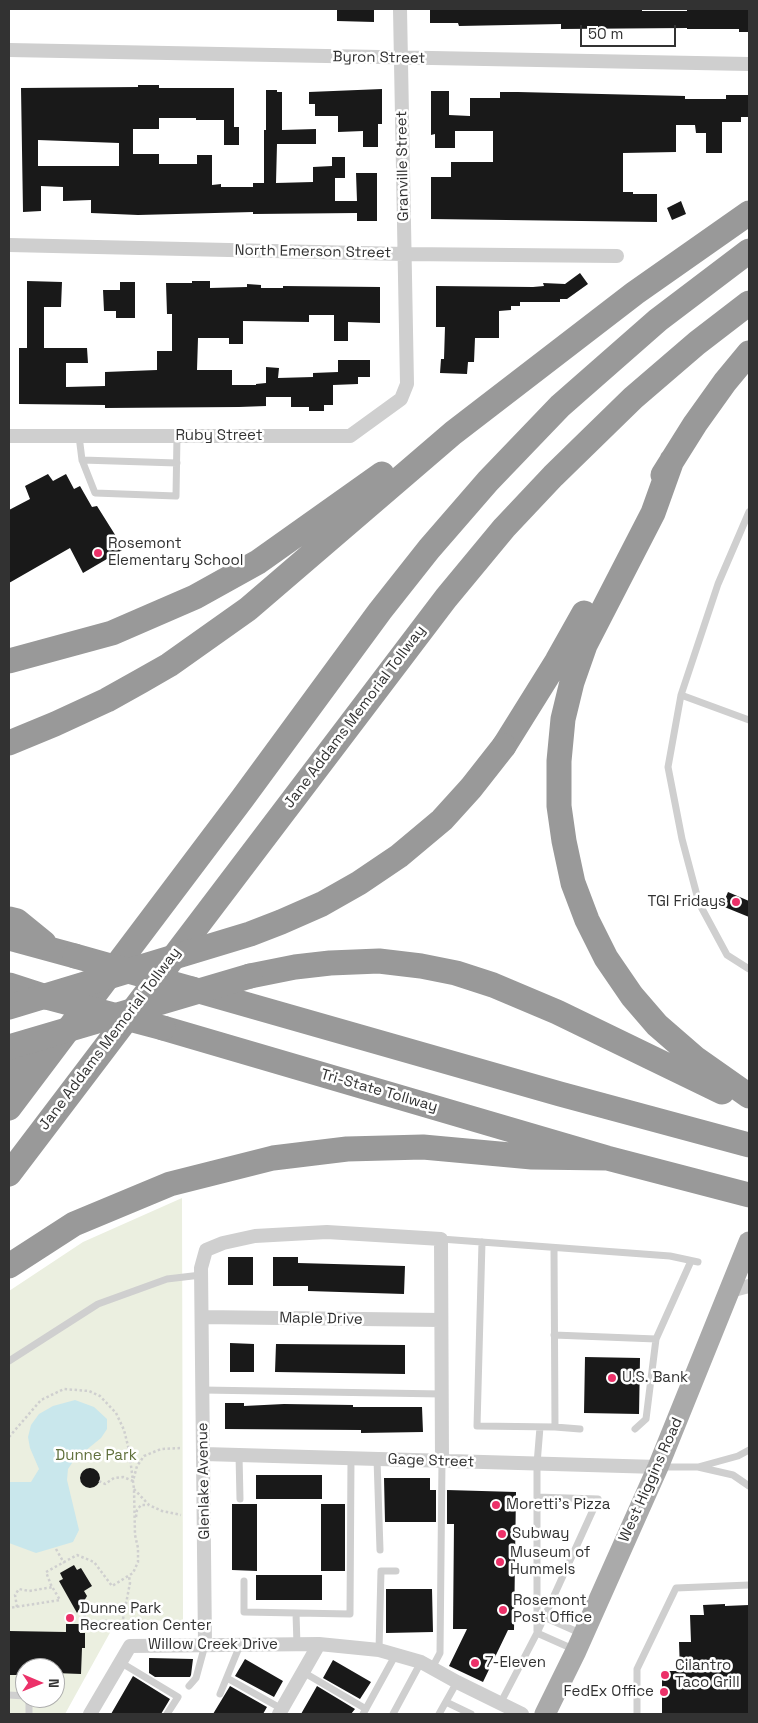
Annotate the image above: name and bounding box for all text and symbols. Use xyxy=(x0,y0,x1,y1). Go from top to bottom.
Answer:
scale bar xyxy=(583,15,679,47)
text: 50 m xyxy=(588,24,623,43)
street label: Byron Street xyxy=(333,48,425,68)
street label: Granville Street xyxy=(393,111,413,221)
street label: North Emerson Street xyxy=(235,242,391,262)
street label: Ruby Street xyxy=(175,427,263,445)
place label: Rosemont Elementary School xyxy=(108,535,244,570)
marker: Rosemont Elementary School xyxy=(92,547,104,559)
street label: Jane Addams Memorial Tollway xyxy=(280,622,430,812)
place label: TGI Fridays xyxy=(648,893,726,911)
marker: TGI Fridays xyxy=(730,896,742,908)
street label: Jane Addams Memorial Tollway xyxy=(35,944,185,1134)
street label: Tri-State Tollway xyxy=(318,1066,440,1116)
street label: Maple Drive xyxy=(279,1309,363,1329)
place label: U.S. Bank xyxy=(622,1369,688,1387)
marker: U.S. Bank xyxy=(606,1372,618,1384)
street label: West Higgins Road xyxy=(615,1415,687,1545)
street label: Glenlake Avenue xyxy=(194,1422,214,1540)
park label: Dunne Park xyxy=(55,1447,137,1465)
street label: Gage Street xyxy=(387,1450,475,1472)
place label: Moretti's Pizza xyxy=(506,1496,610,1514)
marker: Moretti's Pizza xyxy=(490,1499,502,1511)
place label: Subway xyxy=(512,1525,569,1543)
marker: Subway xyxy=(496,1528,508,1540)
place label: Museum of Hummels xyxy=(510,1544,590,1579)
marker: Museum of Hummels xyxy=(494,1556,506,1568)
place label: Rosemont Post Office xyxy=(513,1592,592,1627)
place label: Dunne Park Recreation Center xyxy=(80,1600,211,1635)
marker: Rosemont Post Office xyxy=(497,1604,509,1616)
marker: Dunne Park Recreation Center xyxy=(64,1612,76,1624)
street label: Willow Creek Drive xyxy=(148,1636,278,1654)
place label: 7-Eleven xyxy=(485,1654,546,1672)
marker: 7-Eleven xyxy=(469,1657,481,1669)
place label: Cilantro Taco Grill xyxy=(675,1657,740,1692)
north arrow xyxy=(15,1658,65,1708)
marker: Cilantro Taco Grill xyxy=(659,1669,671,1681)
text: N xyxy=(45,1678,63,1688)
place label: FedEx Office xyxy=(564,1683,654,1701)
marker: FedEx Office xyxy=(658,1686,670,1698)

